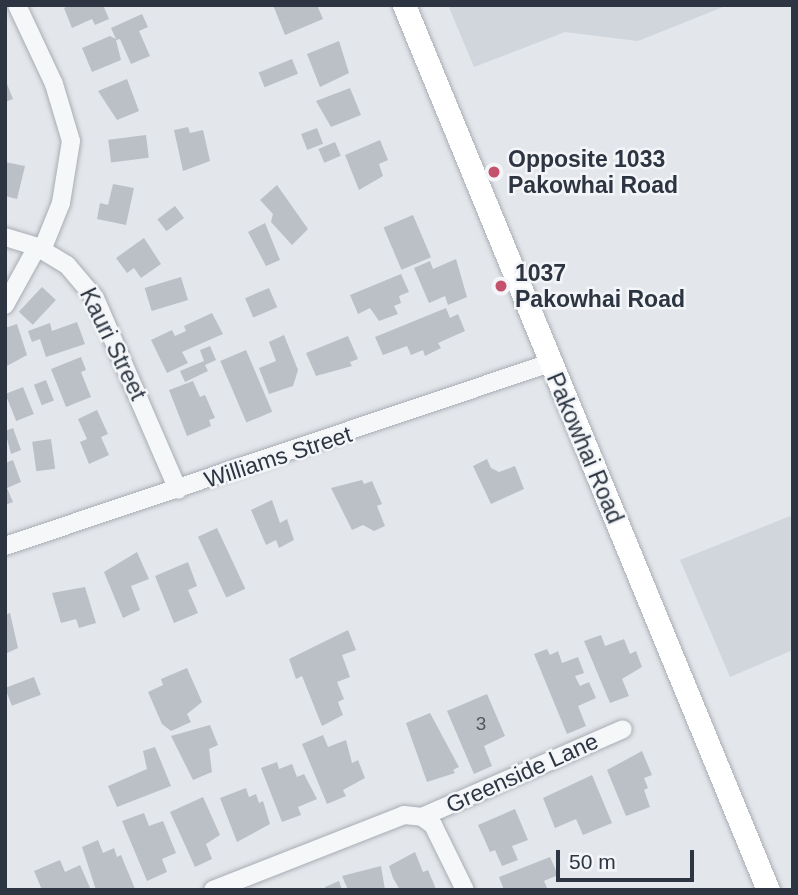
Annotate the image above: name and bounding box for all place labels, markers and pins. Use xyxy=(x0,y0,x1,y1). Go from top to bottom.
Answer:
place label: Opposite 1033 Pakowhai Road xyxy=(508,145,678,199)
marker: Opposite 1033 Pakowhai Road xyxy=(486,164,502,180)
place label: 1037 Pakowhai Road xyxy=(515,259,685,313)
marker: 1037 Pakowhai Road xyxy=(493,278,509,294)

